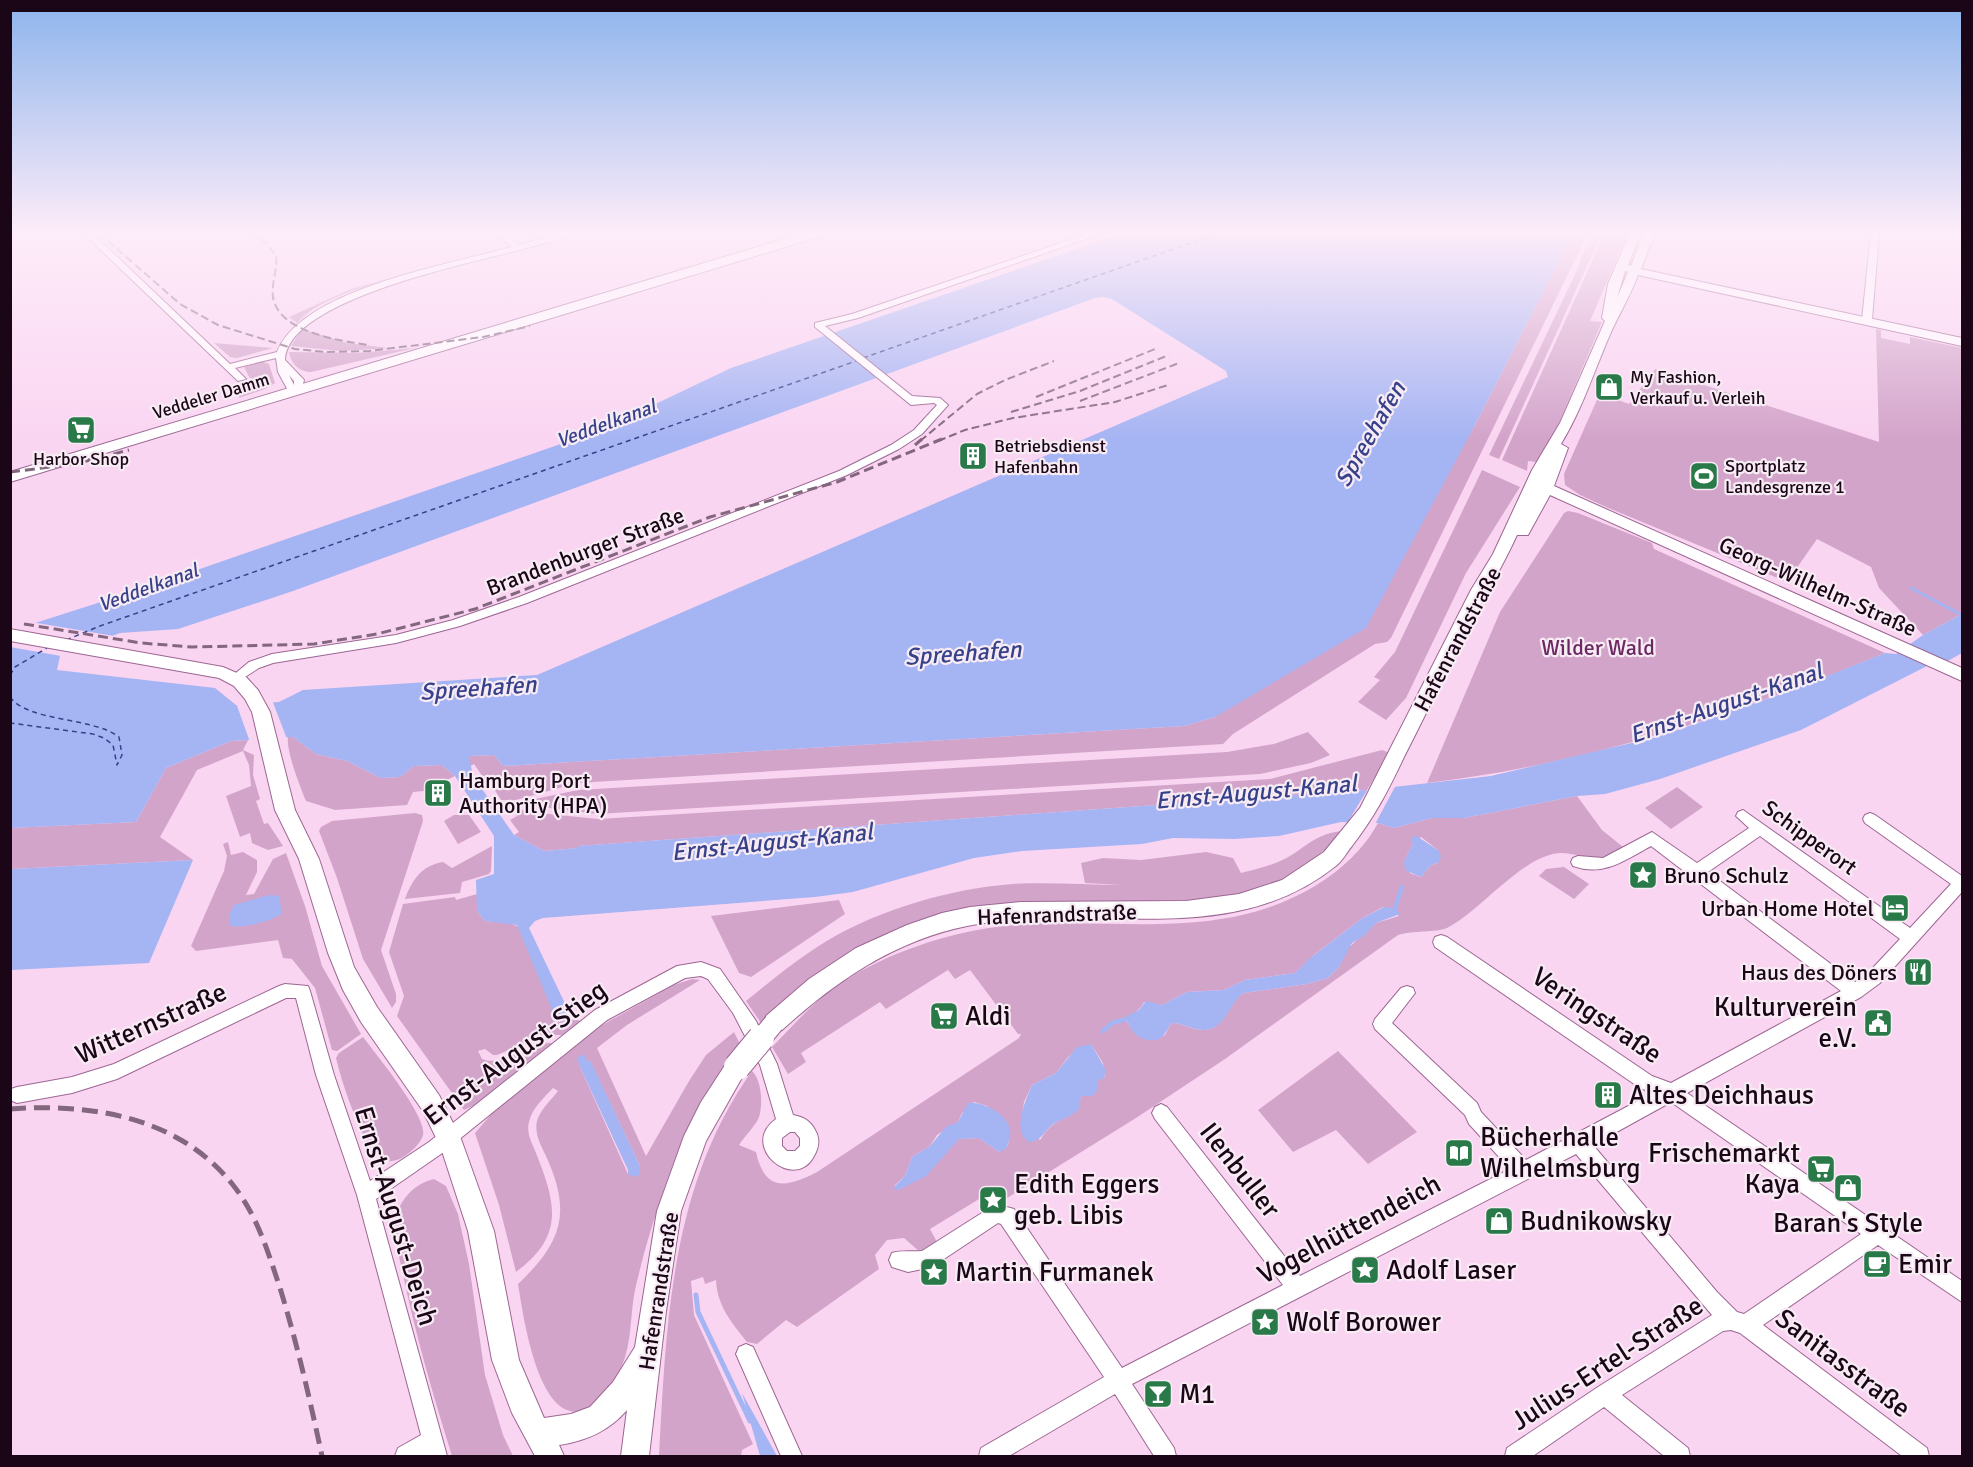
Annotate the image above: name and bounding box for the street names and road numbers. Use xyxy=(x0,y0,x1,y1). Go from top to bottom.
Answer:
street label: Veddeler Damm xyxy=(150,368,272,424)
street label: Brandenburger Straße xyxy=(482,501,688,602)
street label: Georg-Wilhelm-Straße xyxy=(1715,531,1921,642)
street label: Hafenrandstraße xyxy=(1408,562,1507,716)
street label: Schipperort xyxy=(1757,794,1862,881)
street label: Hafenrandstraße xyxy=(977,898,1138,931)
street label: Veringstraße xyxy=(1526,960,1668,1071)
street label: Ernst-August-Stieg xyxy=(417,974,614,1133)
street label: Witternstraße xyxy=(70,975,232,1071)
street label: Ernst-August-Deich xyxy=(347,1103,445,1330)
street label: Ilenbuller xyxy=(1192,1116,1287,1224)
street label: Vogelhüttendeich xyxy=(1252,1167,1447,1292)
street label: Hafenrandstraße xyxy=(633,1210,684,1372)
street label: Julius-Ertel-Straße xyxy=(1505,1289,1709,1438)
street label: Sanitasstraße xyxy=(1769,1302,1917,1425)

